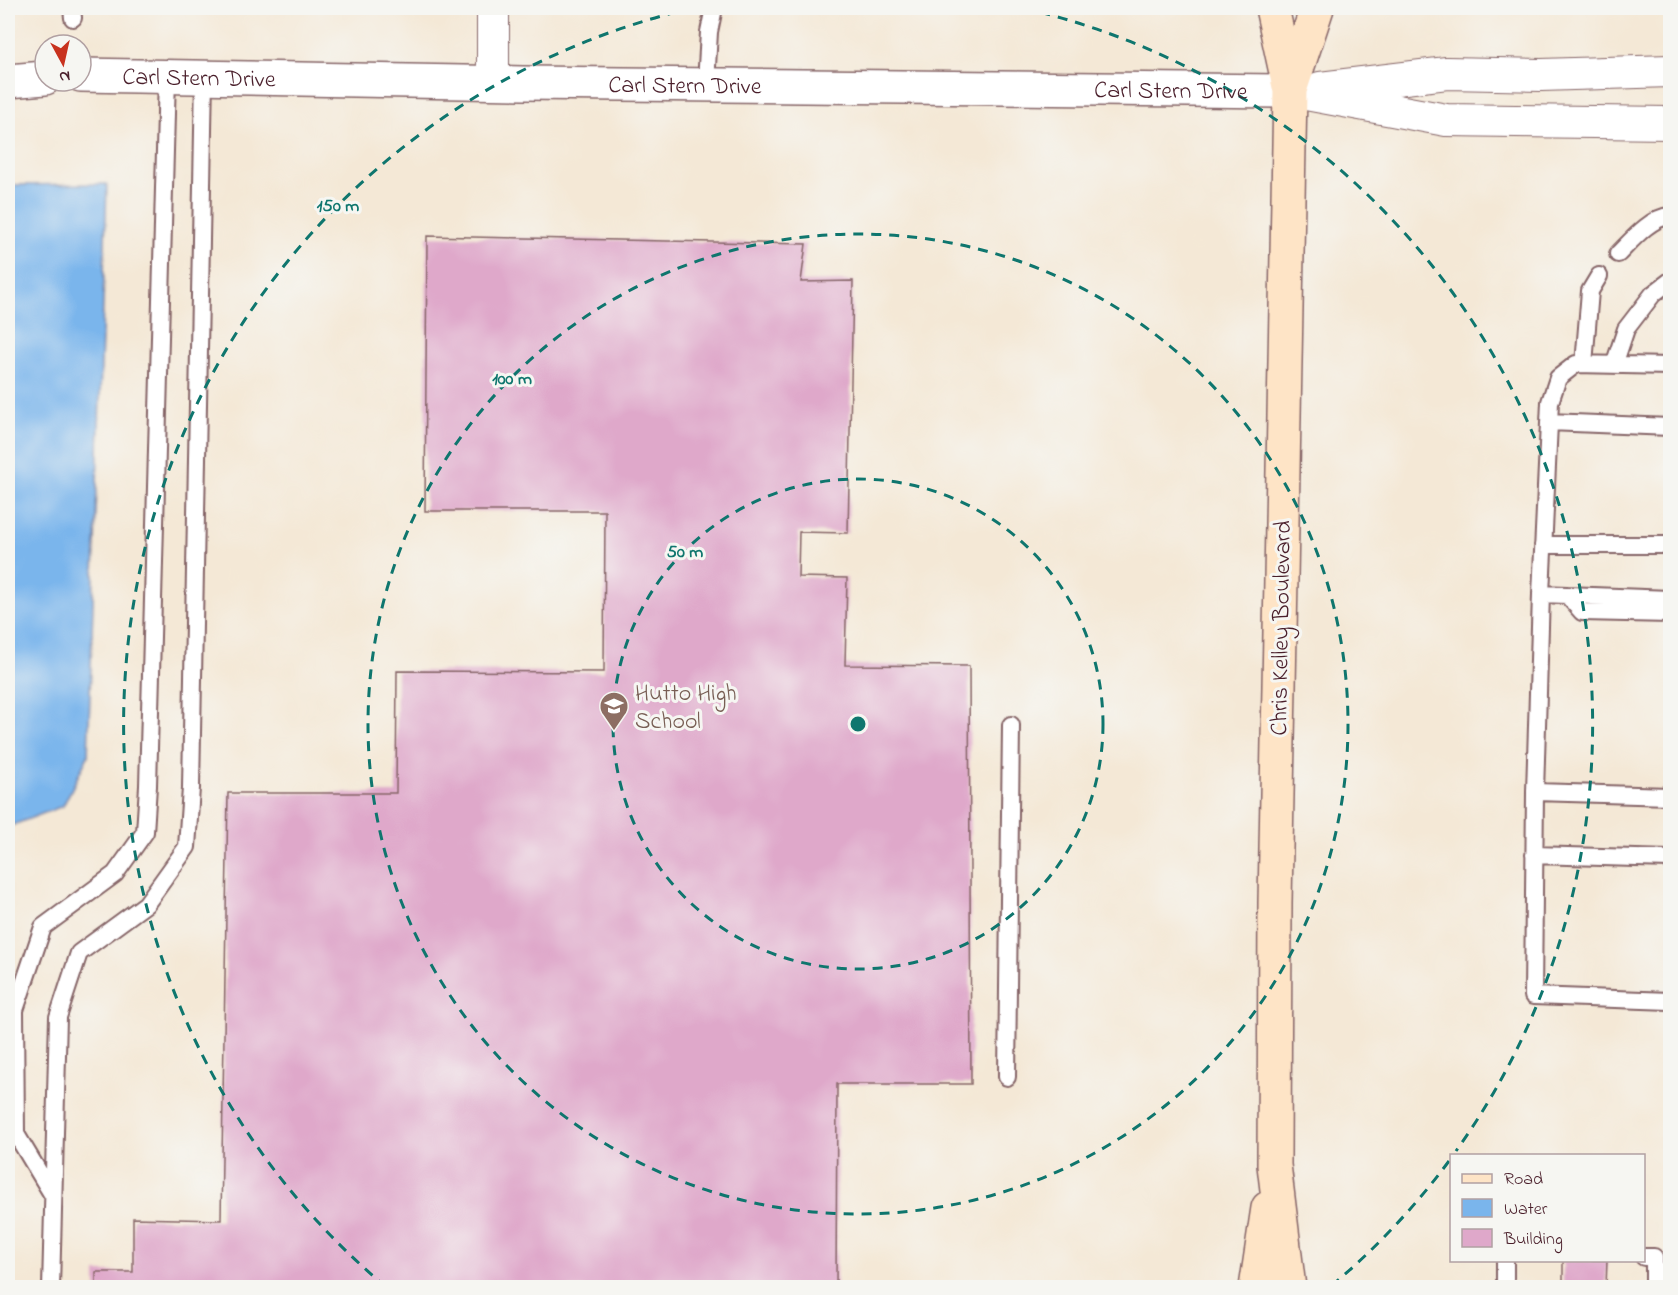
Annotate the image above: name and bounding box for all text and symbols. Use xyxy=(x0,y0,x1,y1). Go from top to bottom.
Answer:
north arrow xyxy=(33,33,93,93)
street label: Carl Stern Drive xyxy=(122,61,276,99)
text: N xyxy=(58,63,72,89)
street label: Carl Stern Drive xyxy=(608,69,762,105)
street label: Carl Stern Drive xyxy=(1094,74,1248,111)
text: 150 m xyxy=(317,194,359,220)
text: 100 m xyxy=(492,367,532,393)
street label: Chris Kelley Boulevard xyxy=(1263,520,1303,736)
text: 50 m xyxy=(667,540,703,566)
place label: Hutto High School xyxy=(635,677,737,740)
school or university icon: Hutto High School xyxy=(598,690,630,732)
centre of rings xyxy=(848,714,868,734)
legend xyxy=(1450,1154,1645,1262)
text: Road xyxy=(1504,1167,1543,1193)
text: Water xyxy=(1504,1197,1548,1223)
text: Building xyxy=(1503,1227,1563,1254)

